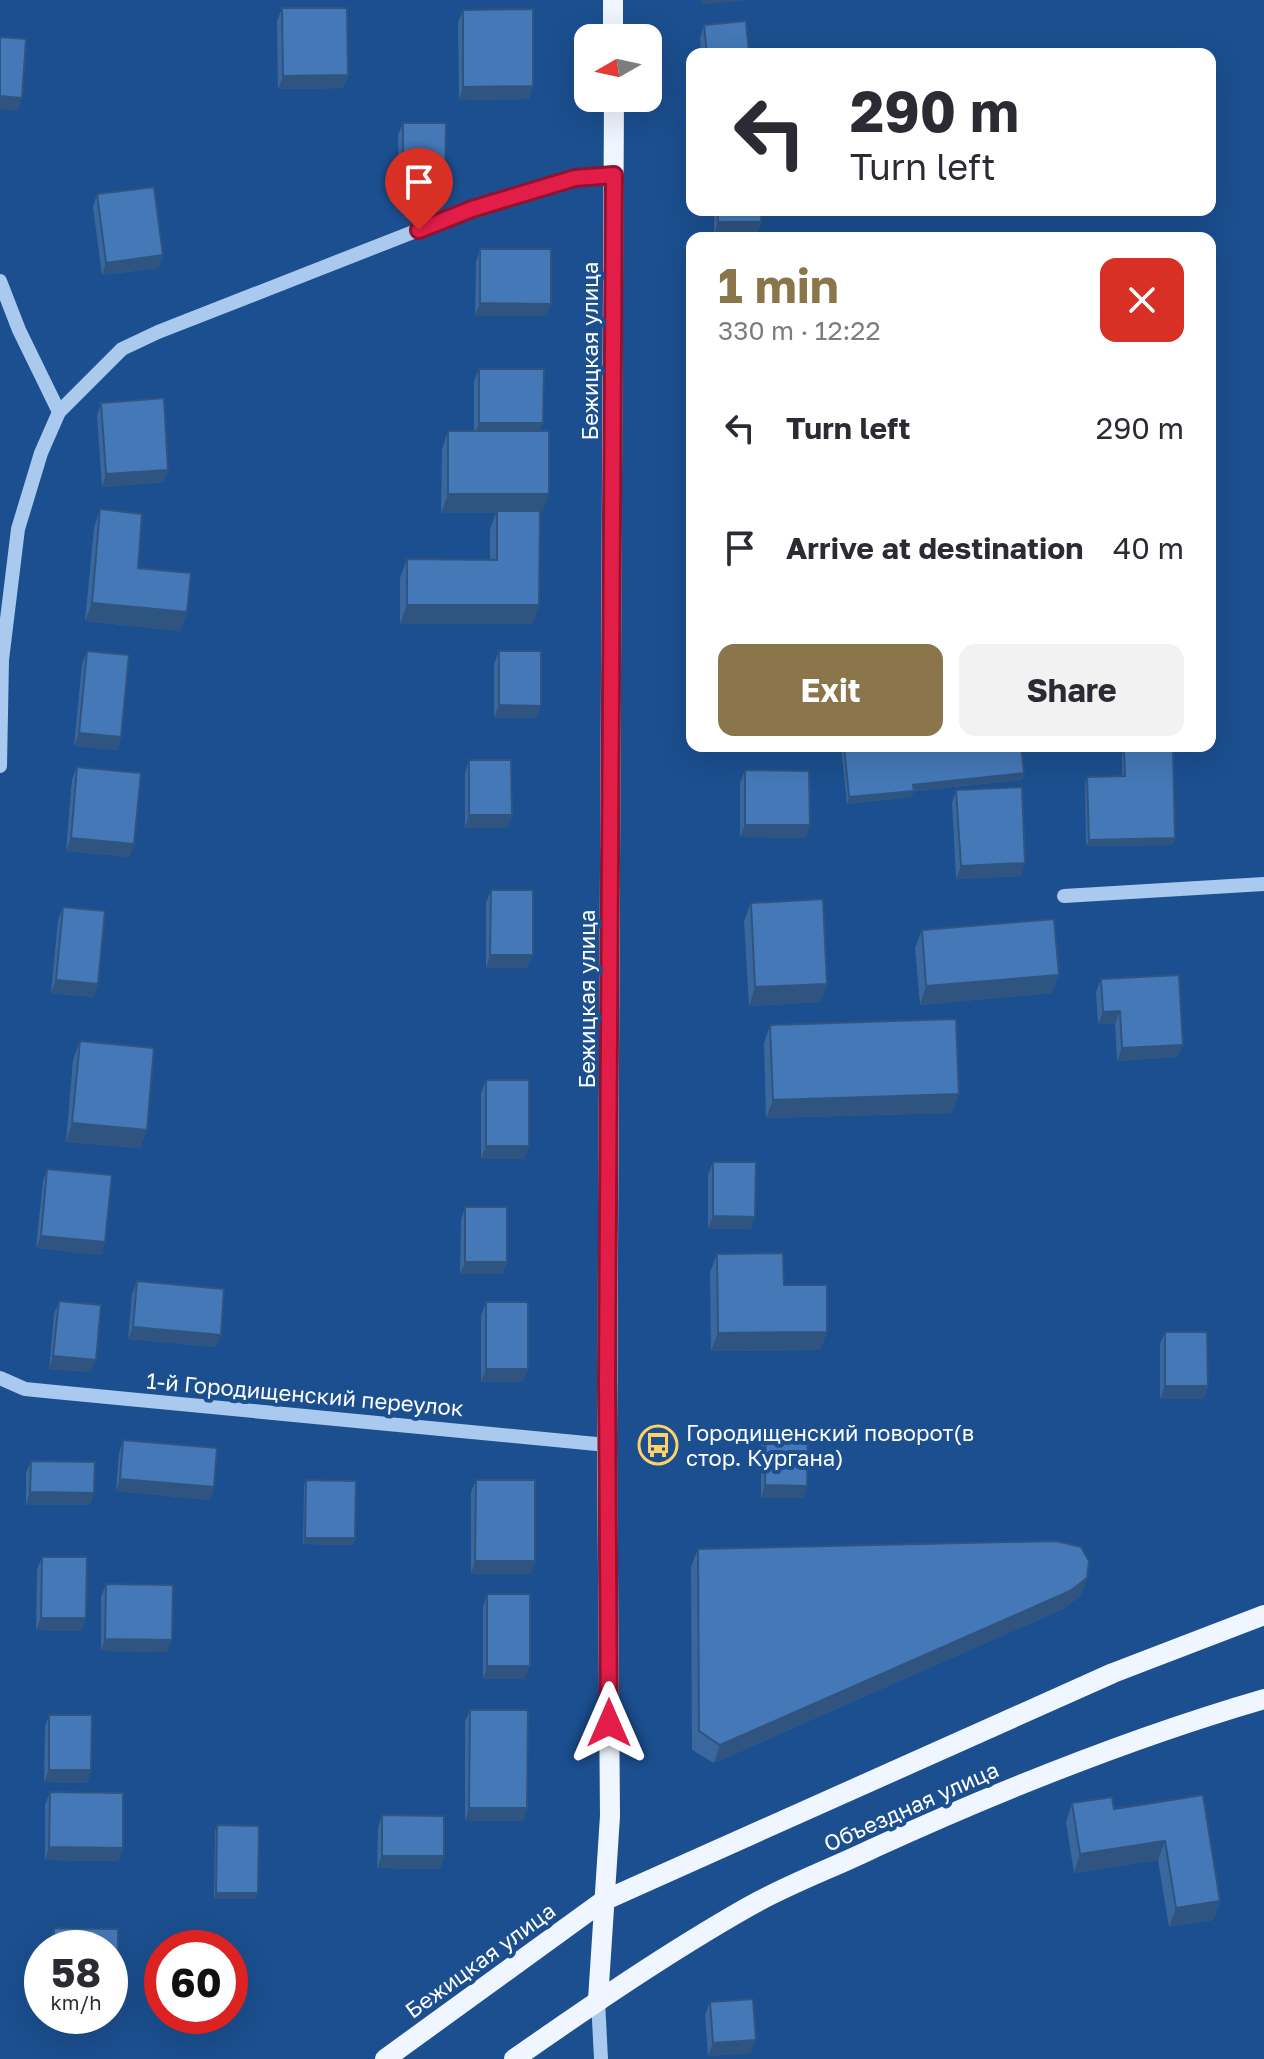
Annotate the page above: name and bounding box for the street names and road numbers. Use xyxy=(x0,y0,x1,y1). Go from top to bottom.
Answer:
street label: Бежицкая улица xyxy=(576,262,603,440)
street label: Бежицкая улица xyxy=(573,910,600,1088)
street label: 1-й Городищенский переулок xyxy=(145,1367,465,1421)
street label: Объездная улица xyxy=(819,1755,1003,1857)
street label: Бежицкая улица xyxy=(400,1896,560,2024)

